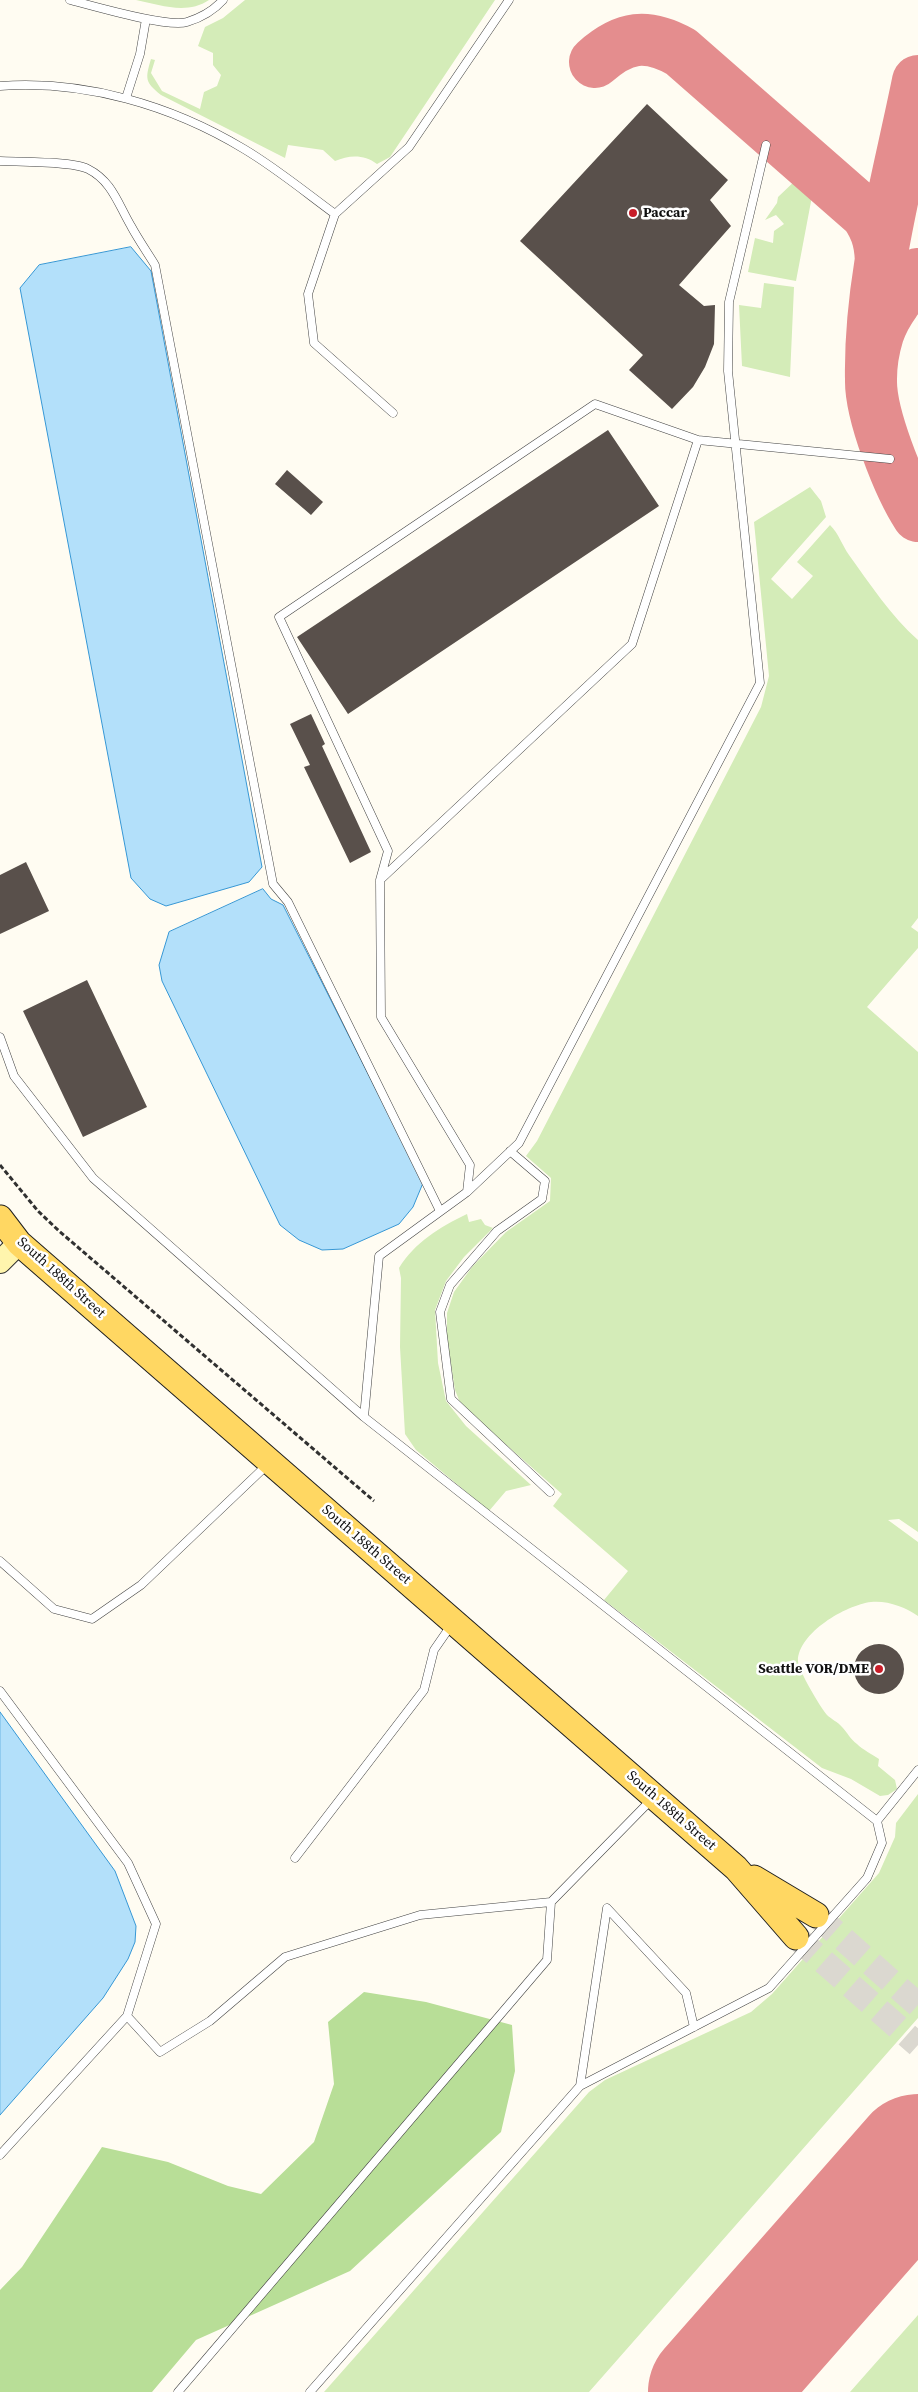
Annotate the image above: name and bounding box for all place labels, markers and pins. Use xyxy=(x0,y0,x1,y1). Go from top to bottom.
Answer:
place label: Paccar xyxy=(643,205,687,221)
marker: Paccar xyxy=(627,207,639,219)
place label: Seattle VOR/DME xyxy=(758,1661,869,1677)
marker: Seattle VOR/DME xyxy=(873,1663,885,1675)

